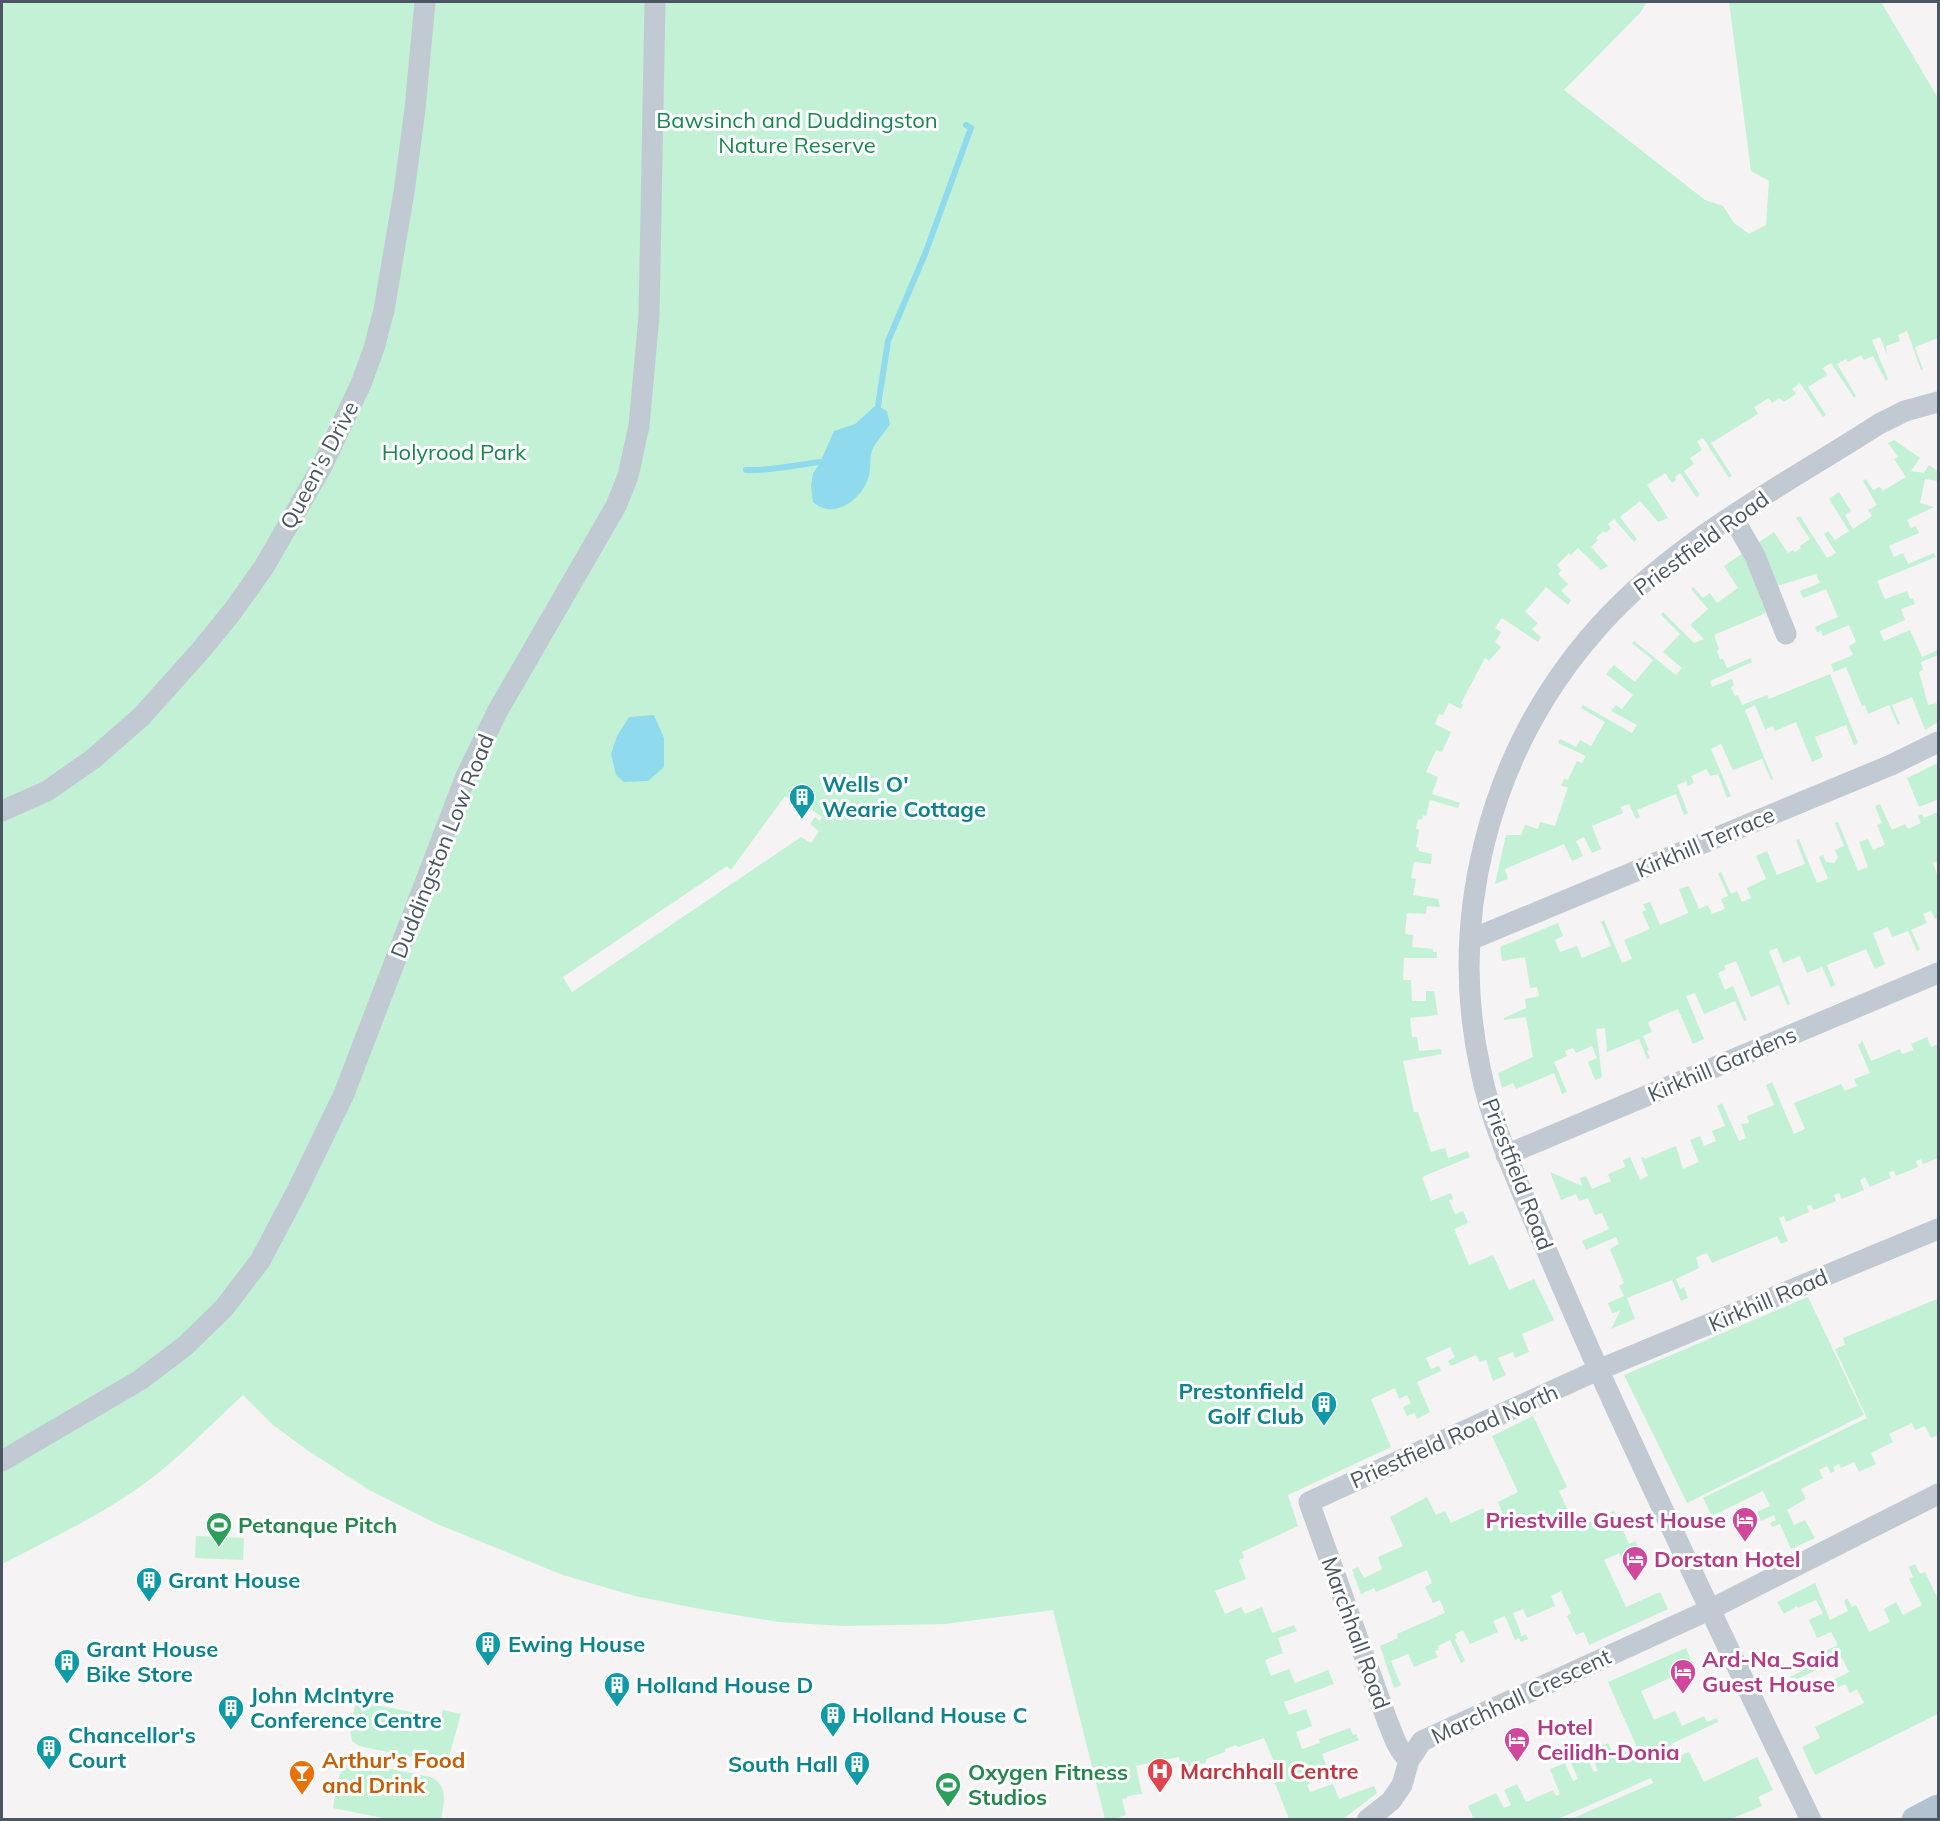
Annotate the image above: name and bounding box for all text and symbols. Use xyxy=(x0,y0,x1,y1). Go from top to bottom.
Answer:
park label: Bawsinch and Duddingston Nature Reserve xyxy=(656,106,938,159)
street label: Queen's Drive xyxy=(274,396,364,534)
park label: Holyrood Park xyxy=(382,438,527,466)
street label: Priestfield Road xyxy=(1628,484,1774,602)
street label: Duddingston Low Road xyxy=(384,730,500,962)
place label: Wells O' Wearie Cottage xyxy=(822,770,986,823)
building icon: Wells O' Wearie Cottage xyxy=(787,782,817,820)
street label: Kirkhill Terrace xyxy=(1631,800,1779,884)
street label: Kirkhill Gardens xyxy=(1643,1020,1801,1108)
street label: Priestfield Road xyxy=(1476,1094,1560,1254)
street label: Kirkhill Road xyxy=(1704,1262,1832,1338)
place label: Prestonfield Golf Club xyxy=(1178,1377,1304,1430)
street label: Priestfield Road North xyxy=(1346,1378,1562,1494)
building icon: Prestonfield Golf Club xyxy=(1309,1389,1339,1427)
hotel icon: Priestville Guest House xyxy=(1730,1505,1760,1543)
place label: Priestville Guest House xyxy=(1485,1506,1726,1534)
sports icon: Petanque Pitch xyxy=(204,1510,234,1548)
place label: Petanque Pitch xyxy=(238,1511,397,1539)
hotel icon: Dorstan Hotel xyxy=(1620,1544,1650,1582)
place label: Dorstan Hotel xyxy=(1654,1545,1800,1573)
street label: Marchhall Road xyxy=(1315,1553,1397,1713)
building icon: Grant House xyxy=(134,1565,164,1603)
place label: Grant House xyxy=(168,1566,300,1594)
building icon: Ewing House xyxy=(473,1629,503,1667)
place label: Ewing House xyxy=(508,1630,645,1658)
place label: Grant House Bike Store xyxy=(86,1635,218,1688)
street label: Marchhall Crescent xyxy=(1427,1642,1616,1750)
place label: Ard-Na_Said Guest House xyxy=(1702,1645,1839,1698)
building icon: Grant House Bike Store xyxy=(52,1647,82,1685)
hotel icon: Ard-Na_Said Guest House xyxy=(1668,1657,1698,1695)
building icon: Holland House D xyxy=(602,1670,632,1708)
place label: Holland House D xyxy=(636,1671,813,1699)
place label: John McIntyre Conference Centre xyxy=(250,1681,442,1734)
building icon: John McIntyre Conference Centre xyxy=(216,1693,246,1731)
building icon: Holland House C xyxy=(818,1700,848,1738)
place label: Holland House C xyxy=(852,1701,1027,1729)
place label: Hotel Ceilidh-Donia xyxy=(1537,1713,1680,1766)
place label: Chancellor's Court xyxy=(68,1721,196,1774)
hotel icon: Hotel Ceilidh-Donia xyxy=(1502,1725,1532,1763)
building icon: Chancellor's Court xyxy=(34,1733,64,1771)
place label: Arthur's Food and Drink xyxy=(322,1746,465,1799)
building icon: South Hall xyxy=(842,1749,872,1787)
place label: South Hall xyxy=(728,1750,838,1778)
hospital icon: Marchhall Centre xyxy=(1145,1756,1175,1794)
place label: Marchhall Centre xyxy=(1180,1757,1359,1785)
bar icon: Arthur's Food and Drink xyxy=(287,1758,317,1796)
place label: Oxygen Fitness Studios xyxy=(968,1758,1128,1811)
sports icon: Oxygen Fitness Studios xyxy=(933,1770,963,1808)

